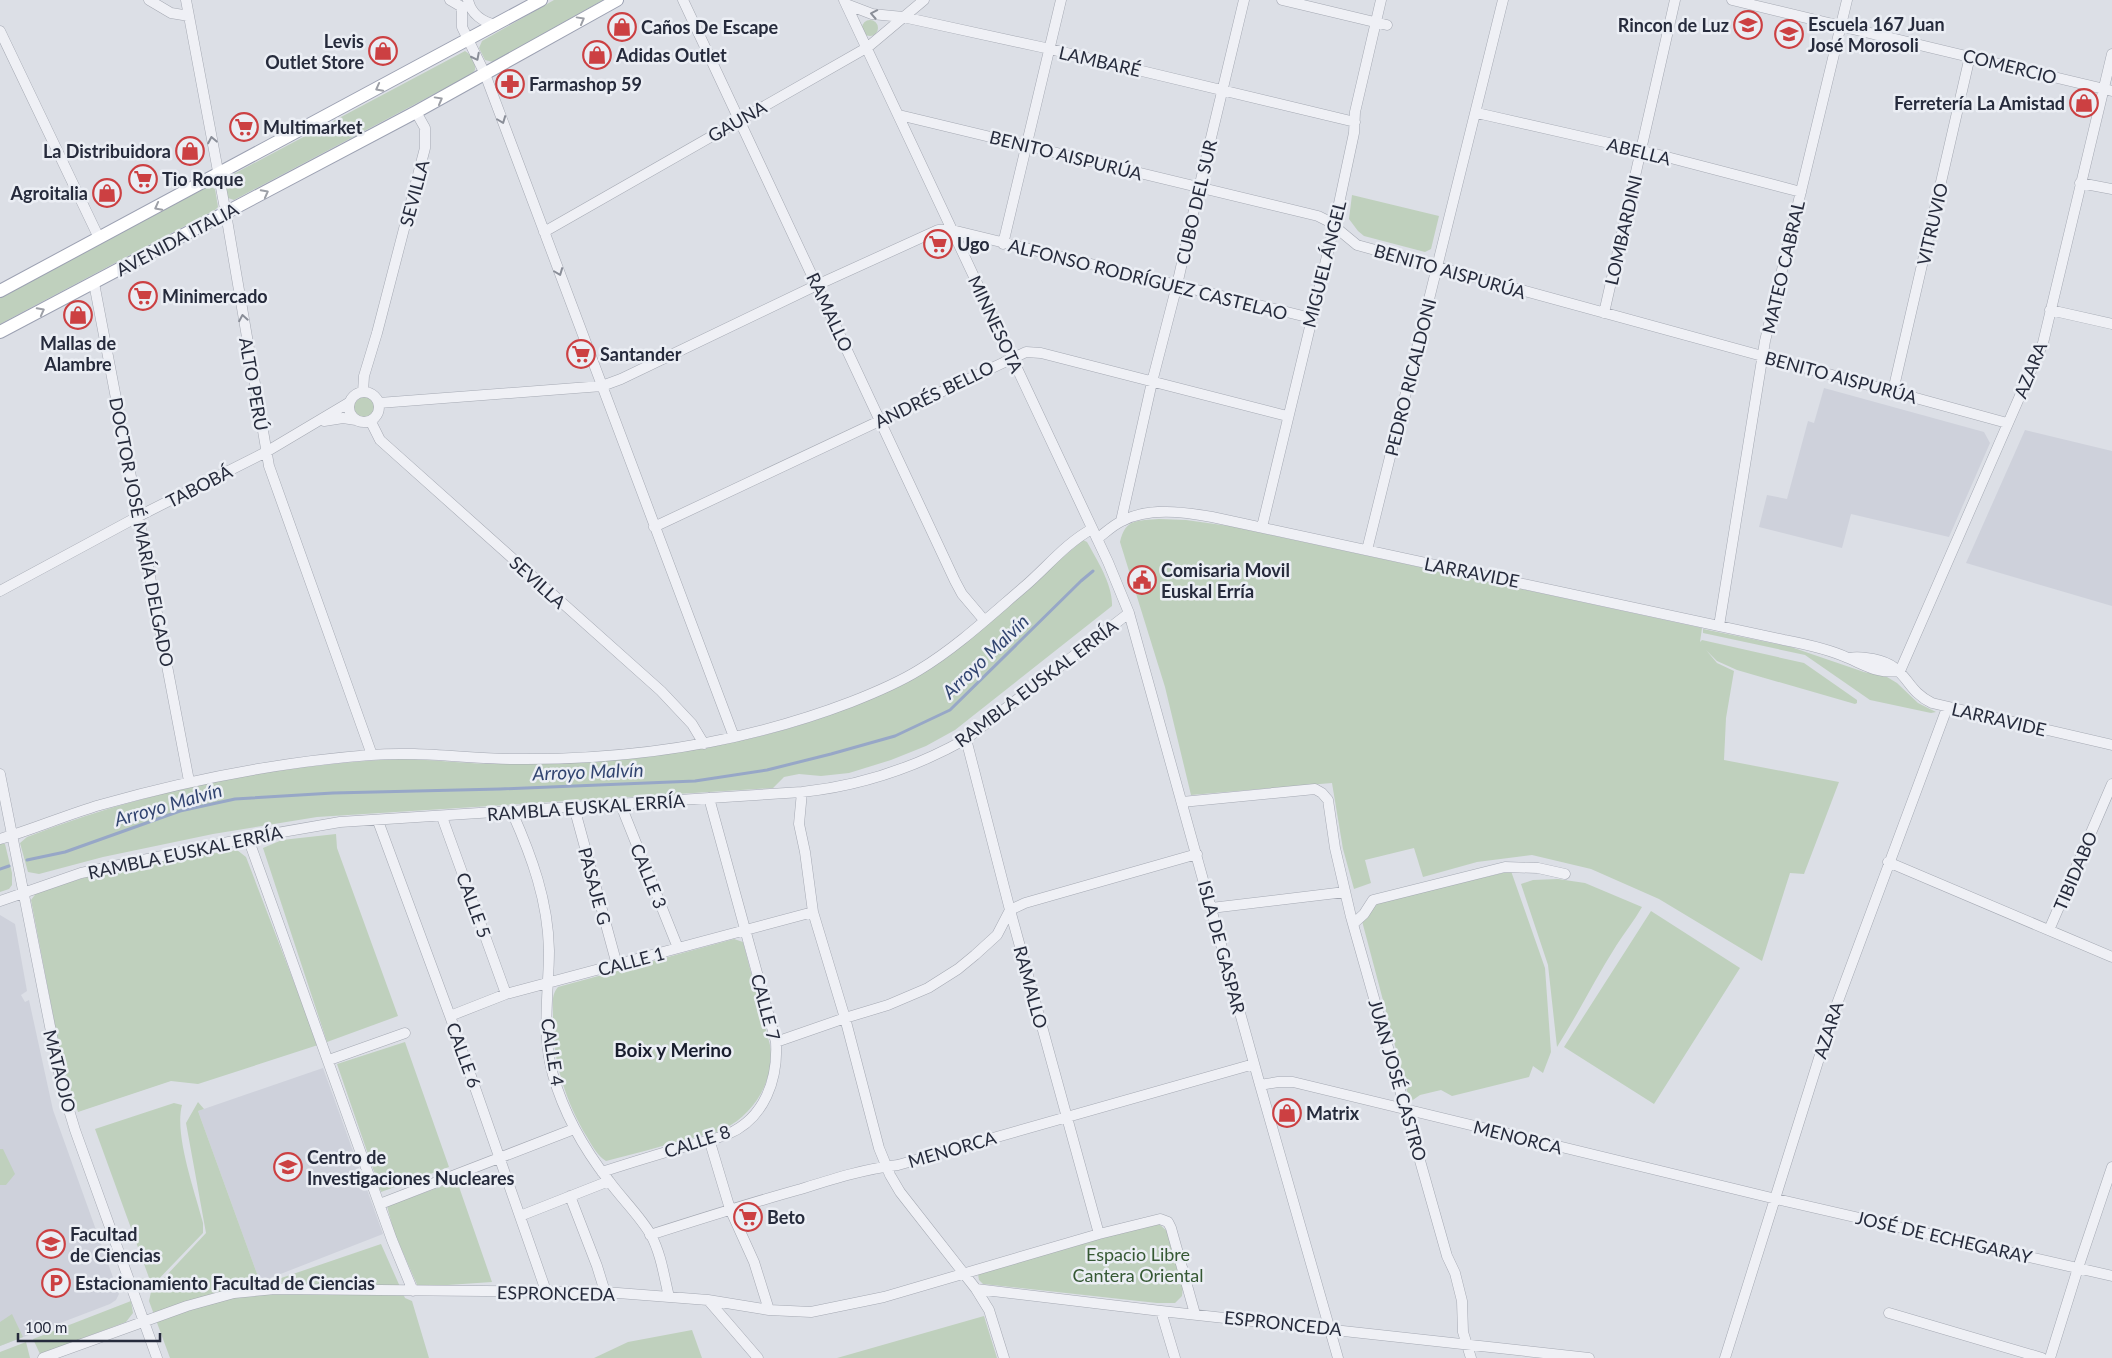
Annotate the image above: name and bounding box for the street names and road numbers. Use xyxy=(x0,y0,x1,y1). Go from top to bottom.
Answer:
street label: LAMBARÉ xyxy=(1057,41,1143,81)
street label: COMERCIO xyxy=(1961,44,2059,88)
street label: GAUNA xyxy=(704,95,771,147)
street label: BENITO AISPURÚA xyxy=(987,125,1145,185)
street label: ABELLA xyxy=(1605,132,1674,170)
street label: CUBO DEL SUR xyxy=(1171,137,1221,267)
street label: SEVILLA xyxy=(395,156,434,229)
street label: LOMBARDINI xyxy=(1600,173,1646,287)
street label: VITRUVIO xyxy=(1912,181,1952,267)
street label: AVENIDA ITALIA xyxy=(112,197,243,280)
street label: MIGUEL ÁNGEL xyxy=(1298,198,1350,330)
street label: MATEO CABRAL xyxy=(1757,198,1809,336)
street label: ALFONSO RODRÍGUEZ CASTELAO xyxy=(1006,234,1290,324)
street label: BENITO AISPURÚA xyxy=(1372,239,1529,303)
street label: RAMALLO xyxy=(802,269,858,355)
street label: MINNESOTA xyxy=(964,272,1028,377)
street label: PEDRO RICALDONI xyxy=(1380,296,1440,458)
street label: ALTO PERÚ xyxy=(235,336,273,432)
street label: AZARA xyxy=(2009,338,2051,401)
street label: BENITO AISPURÚA xyxy=(1762,346,1920,408)
street label: ANDRÉS BELLO xyxy=(871,356,997,432)
street label: DOCTOR JOSÉ MARÍA DELGADO xyxy=(105,395,179,669)
street label: TABOBÁ xyxy=(162,460,236,512)
street label: SEVILLA xyxy=(505,551,571,613)
street label: LARRAVIDE xyxy=(1423,552,1521,592)
street label: RAMBLA EUSKAL ERRÍA xyxy=(950,614,1122,751)
street label: LARRAVIDE xyxy=(1950,697,2048,741)
street label: RAMBLA EUSKAL ERRÍA xyxy=(486,789,686,825)
street label: RAMBLA EUSKAL ERRÍA xyxy=(86,820,285,883)
street label: TIBIDABO xyxy=(2048,828,2102,914)
street label: CALLE 3 xyxy=(626,840,672,912)
street label: PASAJE G xyxy=(574,845,616,927)
street label: CALLE 5 xyxy=(452,869,496,941)
street label: ISLA DE GASPAR xyxy=(1194,878,1251,1017)
street label: CALLE 1 xyxy=(595,942,667,980)
street label: RAMALLO xyxy=(1009,943,1053,1031)
street label: CALLE 7 xyxy=(747,971,785,1043)
street label: JUAN JOSÉ CASTRO xyxy=(1364,996,1432,1164)
street label: AZARA xyxy=(1808,998,1848,1061)
street label: CALLE 4 xyxy=(537,1017,569,1087)
street label: CALLE 6 xyxy=(442,1019,486,1091)
street label: MATAOJO xyxy=(39,1027,81,1115)
street label: MENORCA xyxy=(1471,1115,1565,1159)
street label: CALLE 8 xyxy=(661,1120,733,1162)
street label: MENORCA xyxy=(905,1126,999,1172)
street label: JOSÉ DE ECHEGARAY xyxy=(1854,1206,2035,1268)
street label: ESPRONCEDA xyxy=(497,1281,616,1305)
street label: ESPRONCEDA xyxy=(1223,1306,1344,1340)

